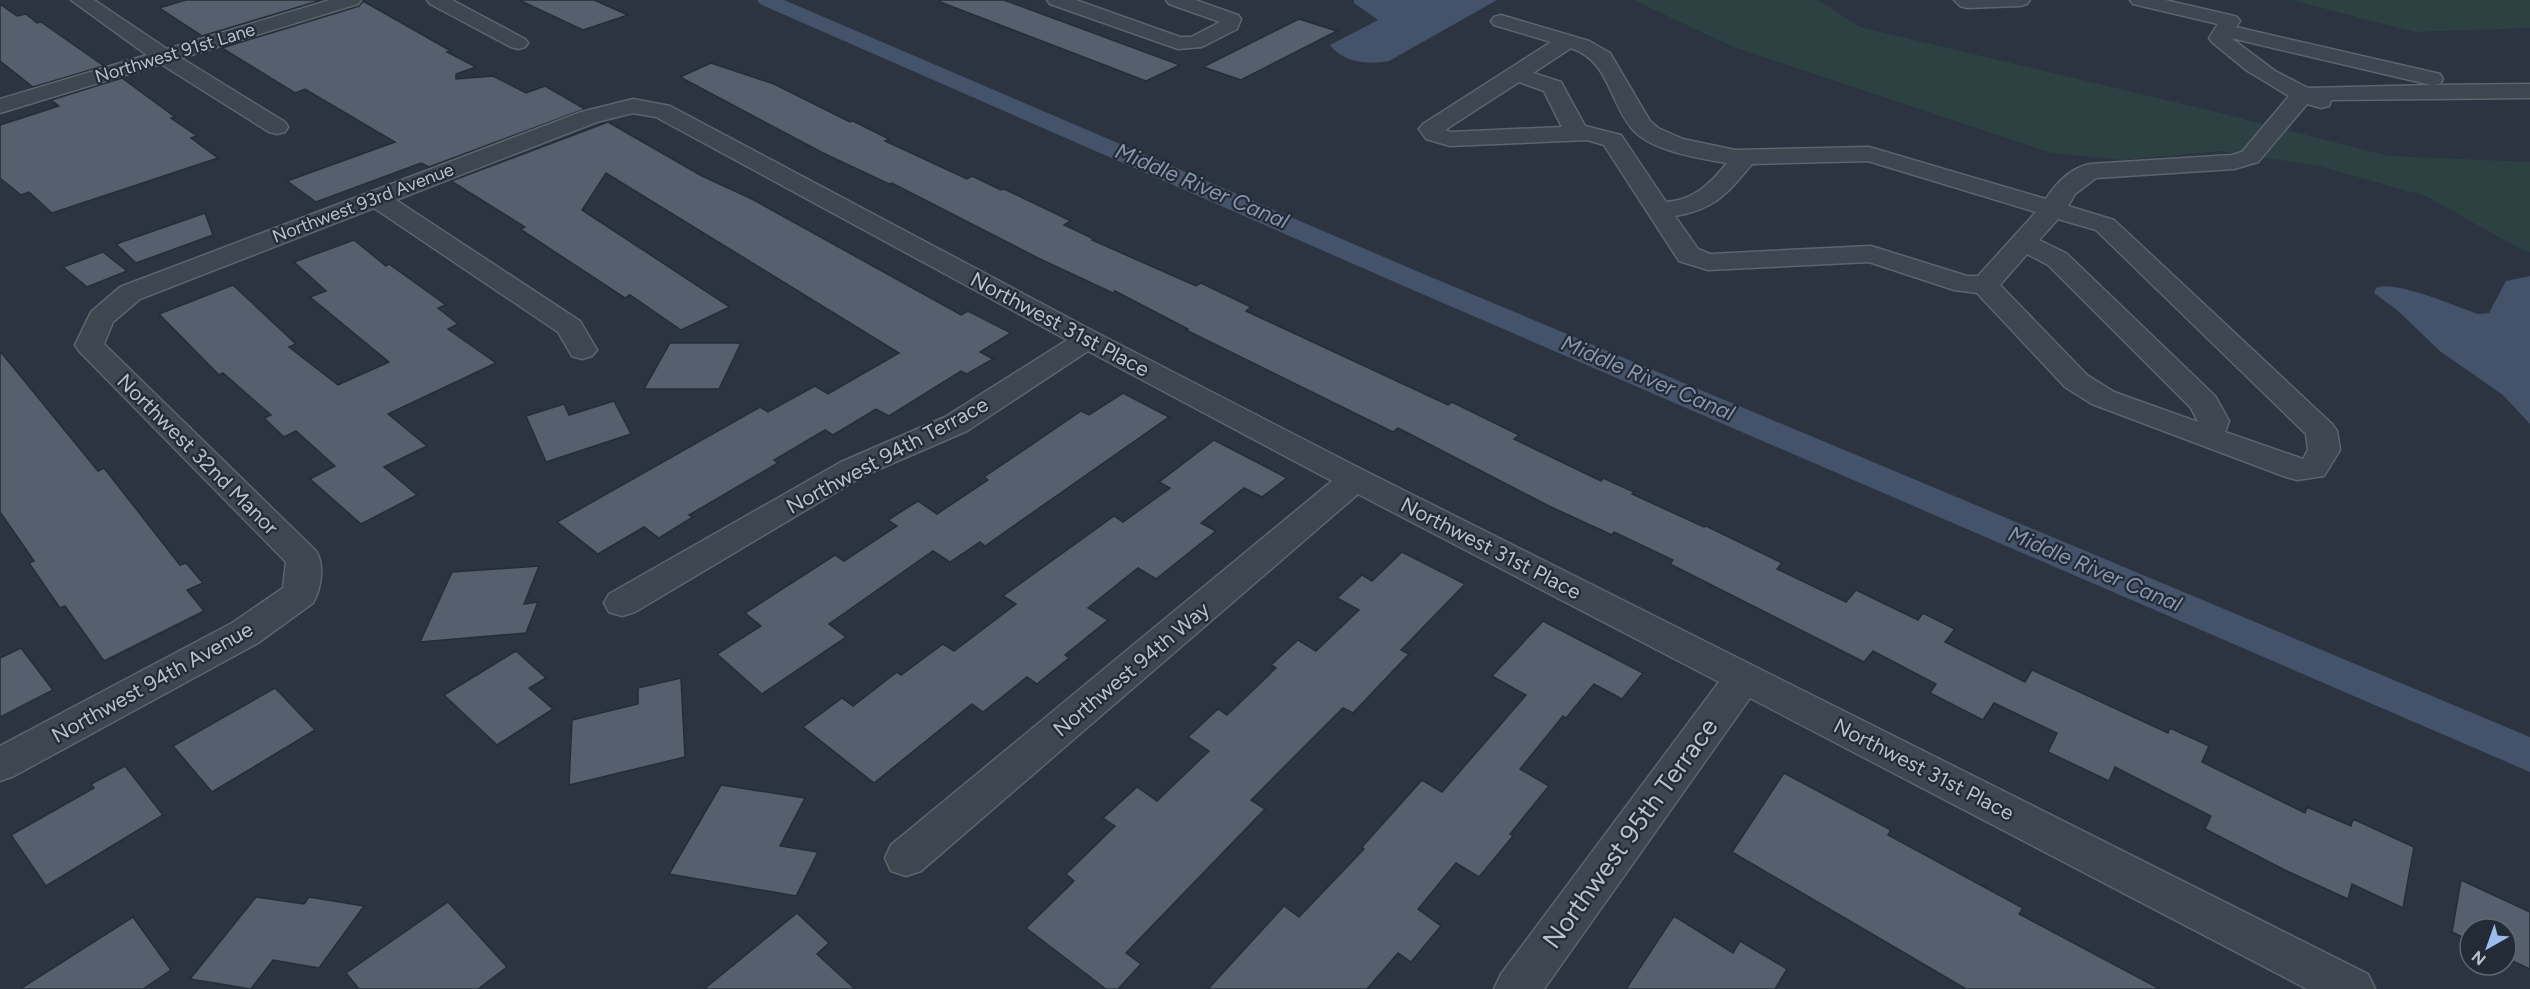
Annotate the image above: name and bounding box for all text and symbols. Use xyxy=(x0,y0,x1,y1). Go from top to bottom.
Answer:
street label: Northwest 91st Lane xyxy=(92,18,258,88)
water label: Middle River Canal xyxy=(1111,137,1293,235)
street label: Northwest 93rd Avenue xyxy=(269,158,457,248)
street label: Northwest 31st Place xyxy=(966,266,1154,382)
water label: Middle River Canal xyxy=(1557,329,1739,427)
street label: Northwest 32nd Manor xyxy=(112,368,284,540)
street label: Northwest 94th Terrace xyxy=(782,391,992,519)
street label: Northwest 31st Place xyxy=(1397,492,1585,604)
water label: Middle River Canal xyxy=(2004,520,2186,618)
street label: Northwest 94th Way xyxy=(1048,596,1214,742)
street label: Northwest 94th Avenue xyxy=(47,616,257,748)
street label: Northwest 95th Terrace xyxy=(1536,711,1724,955)
street label: Northwest 31st Place xyxy=(1830,713,2018,825)
north arrow xyxy=(2458,917,2518,977)
text: N xyxy=(2468,947,2490,969)

